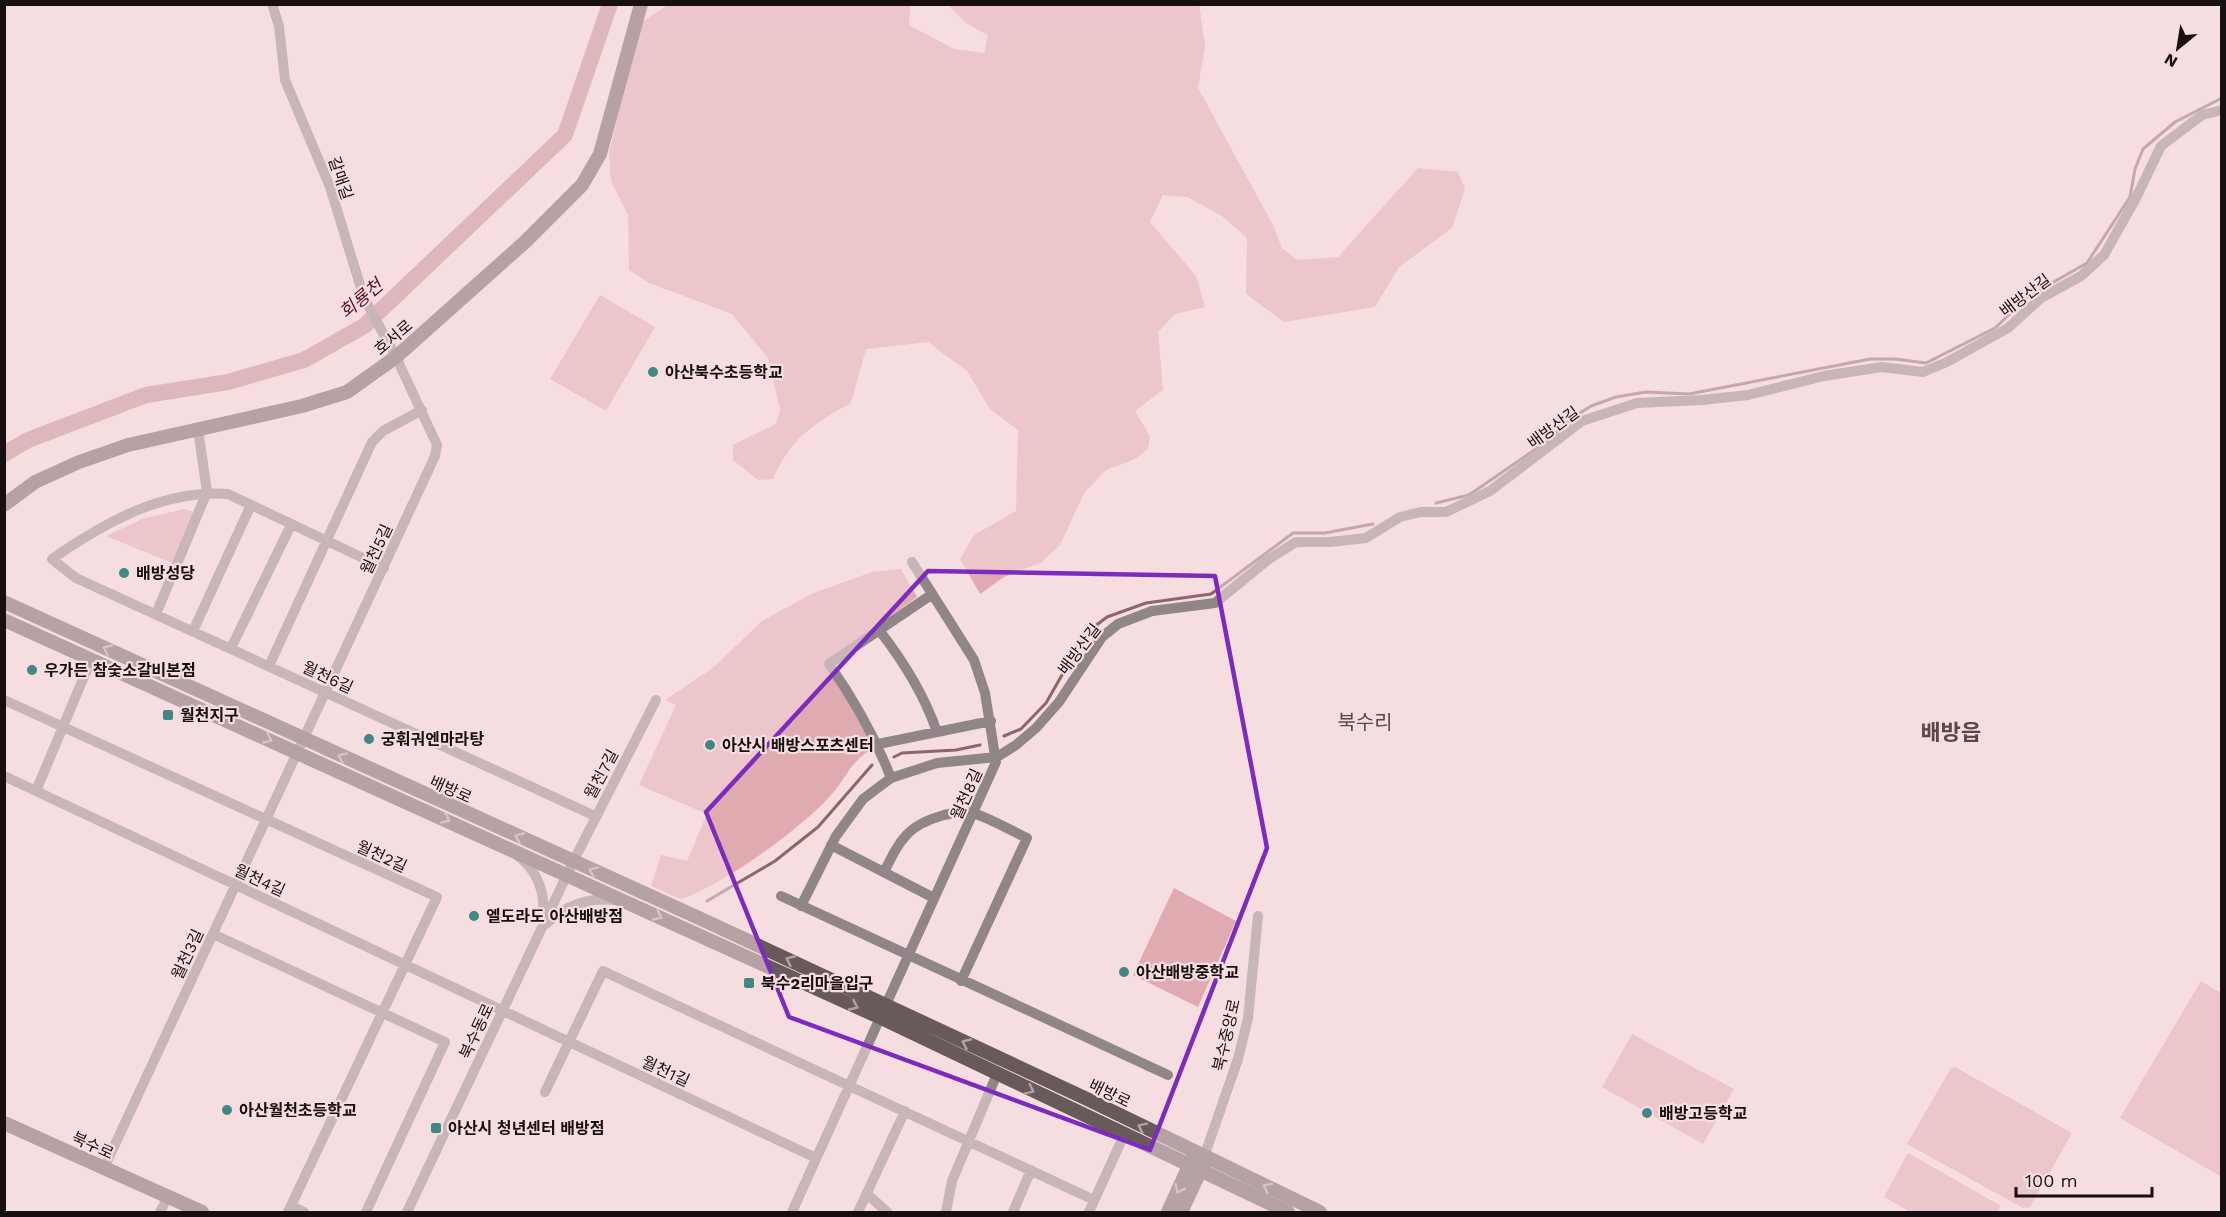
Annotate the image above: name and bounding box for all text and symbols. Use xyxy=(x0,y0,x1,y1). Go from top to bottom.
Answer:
north arrow xyxy=(2148,18,2208,78)
text: N xyxy=(2161,49,2181,72)
street label: 갈매길 xyxy=(324,154,357,202)
street label: 배방산길 xyxy=(1996,270,2055,321)
water label: 회룡천 xyxy=(335,273,388,323)
street label: 호서로 xyxy=(370,316,417,359)
place label: 아산북수초등학교 xyxy=(665,363,783,382)
marker: 아산북수초등학교 xyxy=(646,365,660,379)
street label: 배방산길 xyxy=(1524,402,1583,452)
street label: 월천5길 xyxy=(357,521,396,577)
place label: 배방성당 xyxy=(136,564,195,583)
marker: 배방성당 xyxy=(117,566,131,580)
street label: 배방산길 xyxy=(1054,620,1105,679)
one-way arrow xyxy=(103,645,114,657)
street label: 월천6길 xyxy=(299,657,356,697)
place label: 우가든 참숯소갈비본점 xyxy=(44,661,196,680)
marker: 우가든 참숯소갈비본점 xyxy=(25,663,39,677)
place label: 월천지구 xyxy=(180,706,239,725)
marker: 월천지구 xyxy=(161,708,175,722)
district label: 북수리 xyxy=(1337,710,1393,734)
district label: 배방읍 xyxy=(1921,720,1981,745)
place label: 궁훠궈엔마라탕 xyxy=(381,730,484,749)
one-way arrow xyxy=(262,732,273,744)
marker: 궁훠궈엔마라탕 xyxy=(362,732,376,746)
place label: 아산시 배방스포츠센터 xyxy=(722,736,874,755)
marker: 아산시 배방스포츠센터 xyxy=(703,738,717,752)
street label: 월천7길 xyxy=(581,746,622,802)
one-way arrow xyxy=(337,752,348,764)
street label: 월천8길 xyxy=(947,766,986,823)
street label: 배방로 xyxy=(427,772,475,807)
one-way arrow xyxy=(440,812,451,824)
one-way arrow xyxy=(515,833,526,845)
street label: 월천2길 xyxy=(354,837,410,876)
street label: 월천4길 xyxy=(231,860,288,900)
one-way arrow xyxy=(589,866,600,878)
place label: 엘도라도 아산배방점 xyxy=(486,907,623,926)
one-way arrow xyxy=(652,908,663,920)
marker: 엘도라도 아산배방점 xyxy=(467,909,481,923)
street label: 월천3길 xyxy=(168,926,207,982)
one-way arrow xyxy=(785,956,796,968)
place label: 아산배방중학교 xyxy=(1136,963,1239,982)
marker: 아산배방중학교 xyxy=(1117,965,1131,979)
place label: 북수2리마을입구 xyxy=(761,974,874,993)
marker: 북수2리마을입구 xyxy=(742,976,756,990)
street label: 북수중앙로 xyxy=(1209,997,1244,1073)
one-way arrow xyxy=(848,999,859,1011)
street label: 북수동로 xyxy=(455,1000,498,1062)
one-way arrow xyxy=(962,1038,973,1050)
street label: 월천1길 xyxy=(639,1052,693,1091)
street label: 배방로 xyxy=(1086,1075,1134,1112)
one-way arrow xyxy=(1024,1083,1035,1095)
place label: 아산월천초등학교 xyxy=(239,1101,357,1120)
marker: 아산월천초등학교 xyxy=(220,1103,234,1117)
place label: 배방고등학교 xyxy=(1659,1104,1748,1123)
marker: 배방고등학교 xyxy=(1640,1106,1654,1120)
place label: 아산시 청년센터 배방점 xyxy=(448,1119,604,1138)
marker: 아산시 청년센터 배방점 xyxy=(429,1121,443,1135)
one-way arrow xyxy=(1138,1122,1149,1134)
street label: 북수로 xyxy=(69,1128,117,1163)
scale bar xyxy=(2016,1160,2152,1198)
text: 100 m xyxy=(2025,1170,2078,1191)
one-way arrow xyxy=(1174,1183,1186,1194)
one-way arrow xyxy=(1263,1183,1274,1195)

